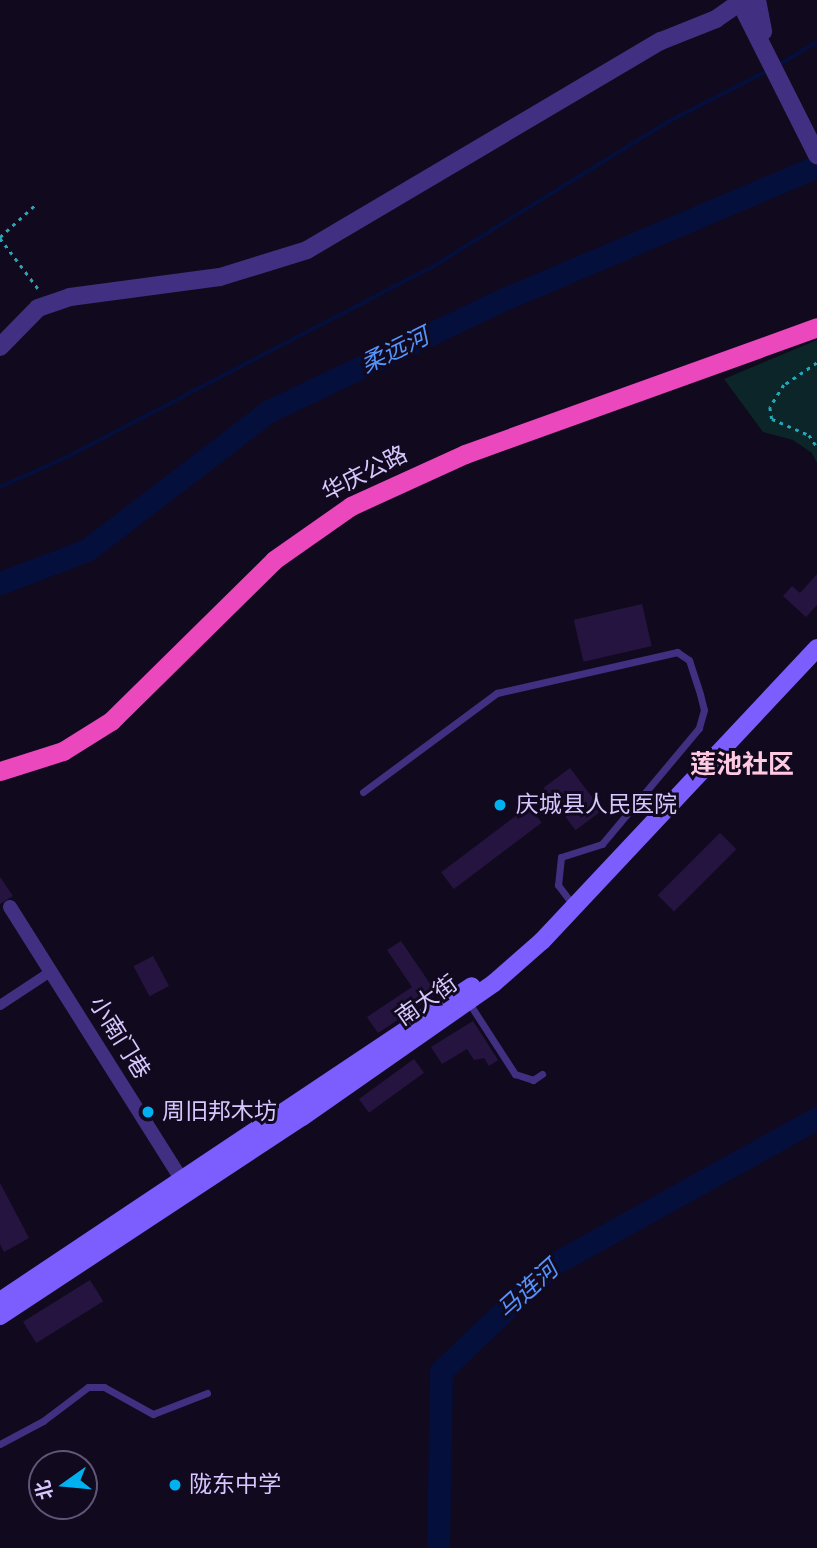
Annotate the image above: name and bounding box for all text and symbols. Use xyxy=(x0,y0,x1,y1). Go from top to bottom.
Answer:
water label: 柔远河 xyxy=(356,322,434,380)
street label: 华庆公路 xyxy=(318,441,412,507)
district label: 莲池社区 xyxy=(690,749,794,781)
place label: 庆城县人民医院 xyxy=(516,791,677,819)
marker: 庆城县人民医院 xyxy=(490,795,510,815)
street label: 南大街 xyxy=(391,970,463,1032)
street label: 小南门巷 xyxy=(83,992,155,1084)
place label: 周旧邦木坊 xyxy=(162,1098,277,1126)
marker: 周旧邦木坊 xyxy=(140,1104,156,1120)
water label: 马连河 xyxy=(492,1255,564,1325)
north arrow xyxy=(28,1450,98,1520)
place label: 陇东中学 xyxy=(189,1471,281,1499)
marker: 陇东中学 xyxy=(167,1477,183,1493)
text: 北 xyxy=(31,1478,58,1502)

